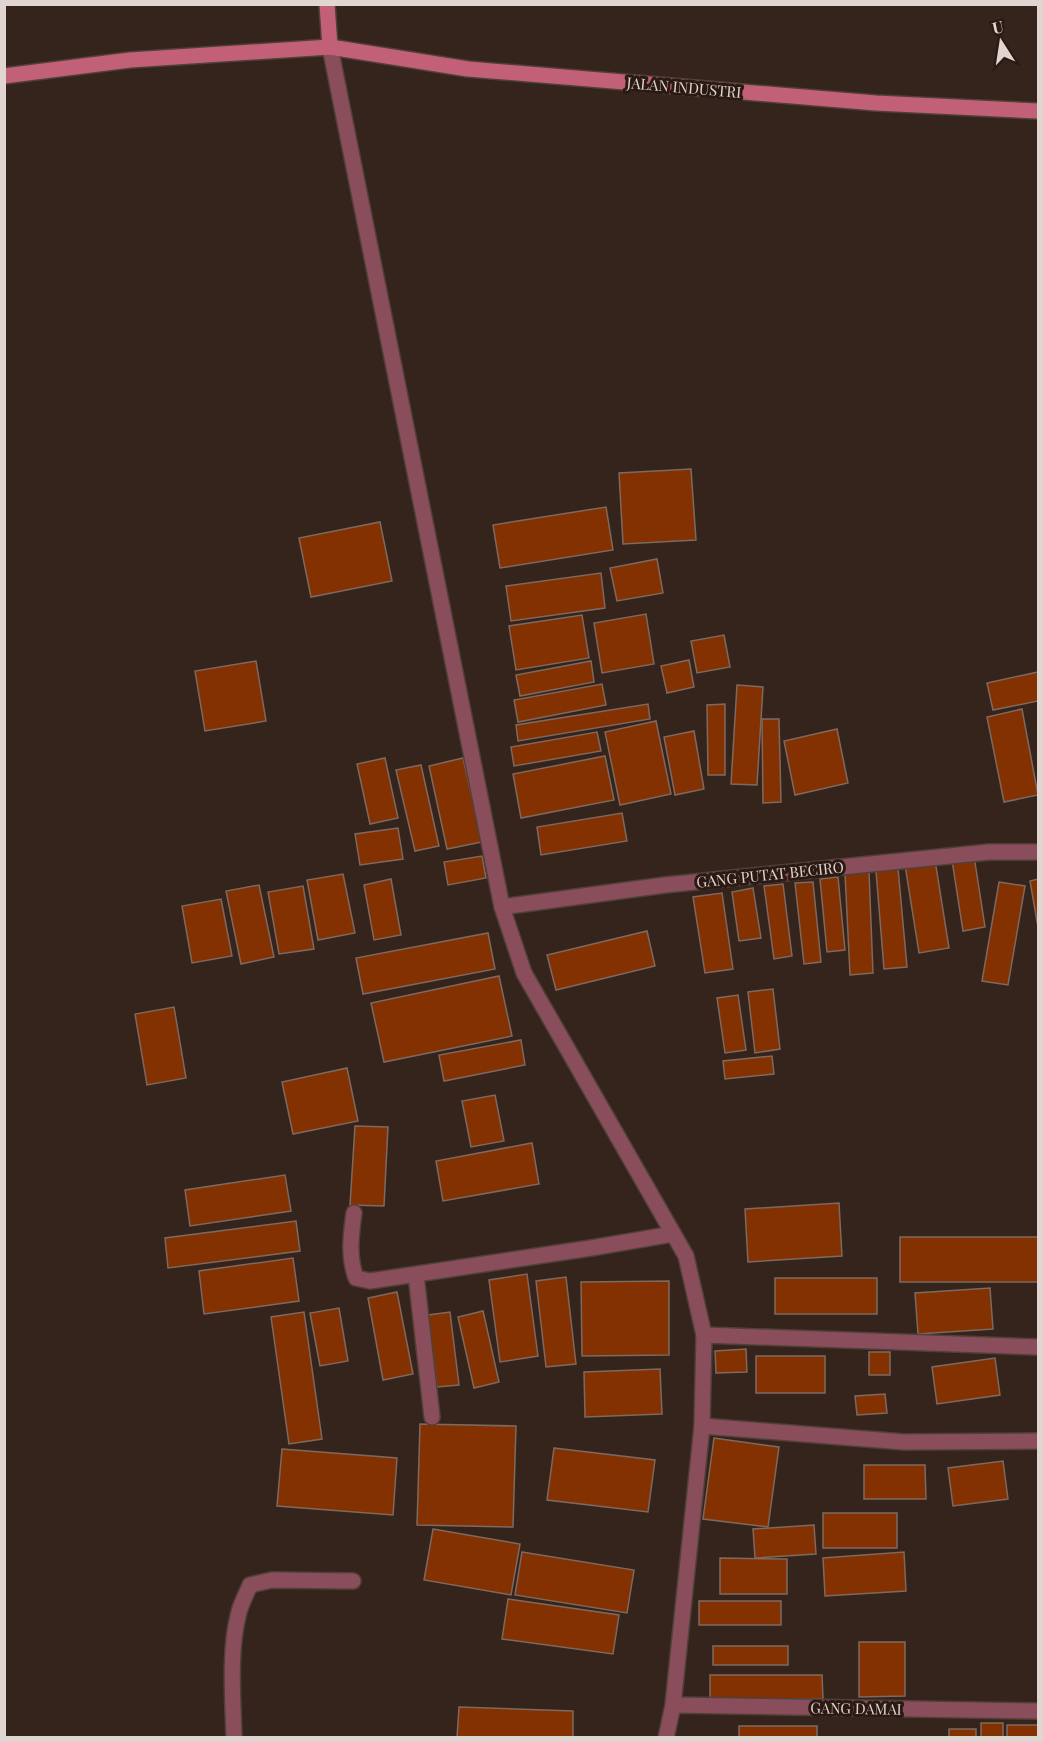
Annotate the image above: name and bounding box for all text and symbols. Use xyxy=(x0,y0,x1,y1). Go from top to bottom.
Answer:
north arrow xyxy=(971,12,1031,72)
text: U xyxy=(990,15,1005,38)
street label: JALAN INDUSTRI xyxy=(625,72,742,102)
street label: GANG PUTAT BECIRO xyxy=(695,856,845,892)
street label: GANG DAMAI xyxy=(810,1697,902,1719)

